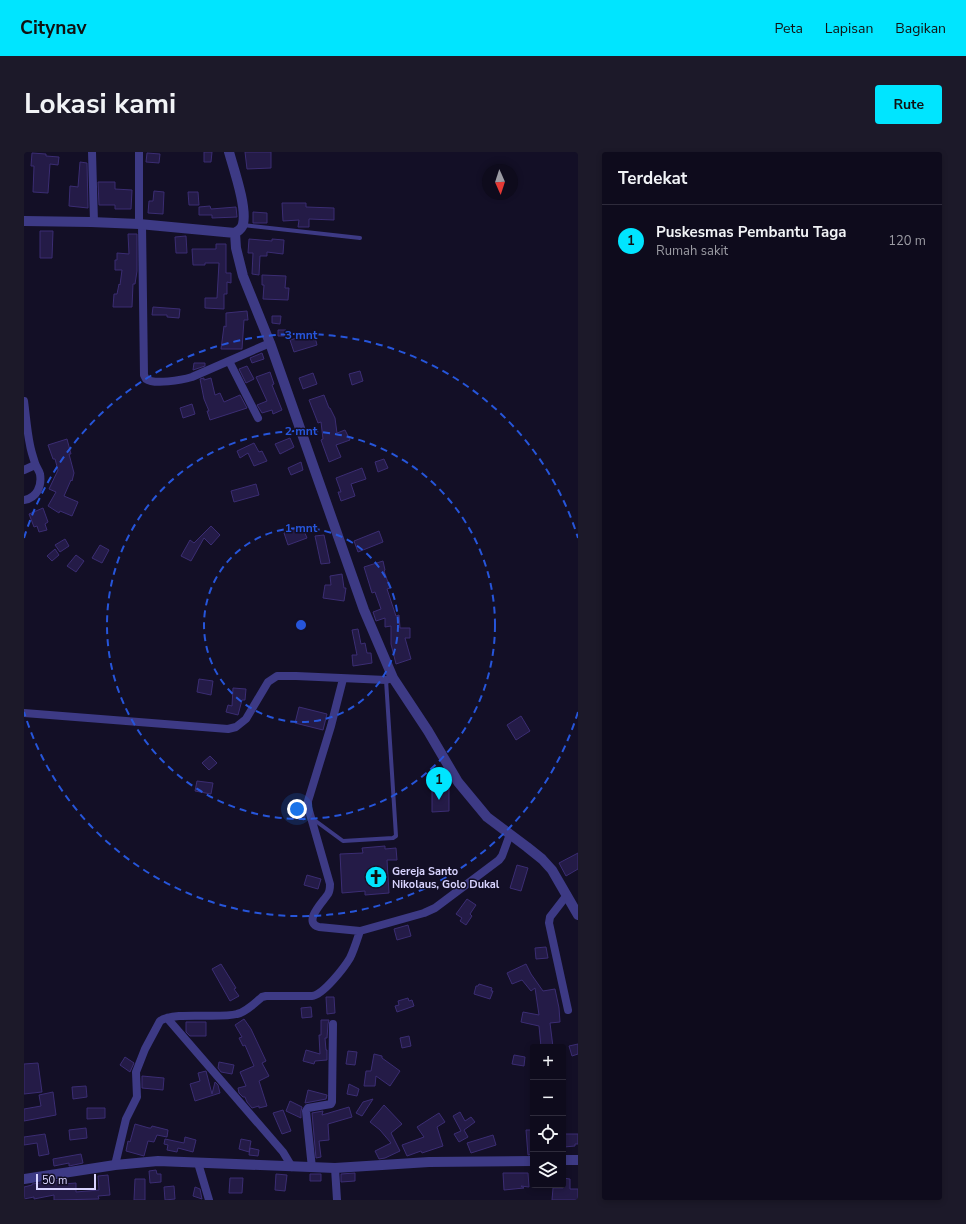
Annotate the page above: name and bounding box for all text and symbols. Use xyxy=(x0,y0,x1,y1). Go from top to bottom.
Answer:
text: Citynav xyxy=(20,15,87,41)
text: Peta xyxy=(775,19,803,38)
text: Lapisan xyxy=(825,19,873,38)
text: Bagikan xyxy=(895,19,946,38)
text: Lokasi kami xyxy=(24,85,176,123)
button: Rute xyxy=(875,85,942,124)
north arrow xyxy=(482,164,518,200)
text: Terdekat xyxy=(618,167,687,190)
text: Puskesmas Pembantu Taga xyxy=(656,222,847,242)
text: 1 xyxy=(627,232,635,250)
text: 120 m xyxy=(888,232,926,250)
text: Rumah sakit xyxy=(656,242,728,260)
text: 3 mnt xyxy=(285,327,318,343)
text: 2 mnt xyxy=(285,423,318,439)
text: 1 mnt xyxy=(285,520,318,536)
centre of rings xyxy=(294,618,308,632)
pin: 1 xyxy=(426,767,452,800)
your location xyxy=(287,799,307,819)
church icon: Gereja Santo Nikolaus, Golo Dukal xyxy=(363,864,389,890)
place label: Gereja Santo Nikolaus, Golo Dukal xyxy=(392,864,500,892)
map controls xyxy=(530,1044,566,1188)
button: + xyxy=(530,1044,566,1080)
button: − xyxy=(530,1080,566,1116)
button: locate xyxy=(530,1116,566,1152)
button: layers xyxy=(530,1152,566,1188)
scale bar xyxy=(36,1172,96,1191)
text: 50 m xyxy=(42,1173,67,1188)

